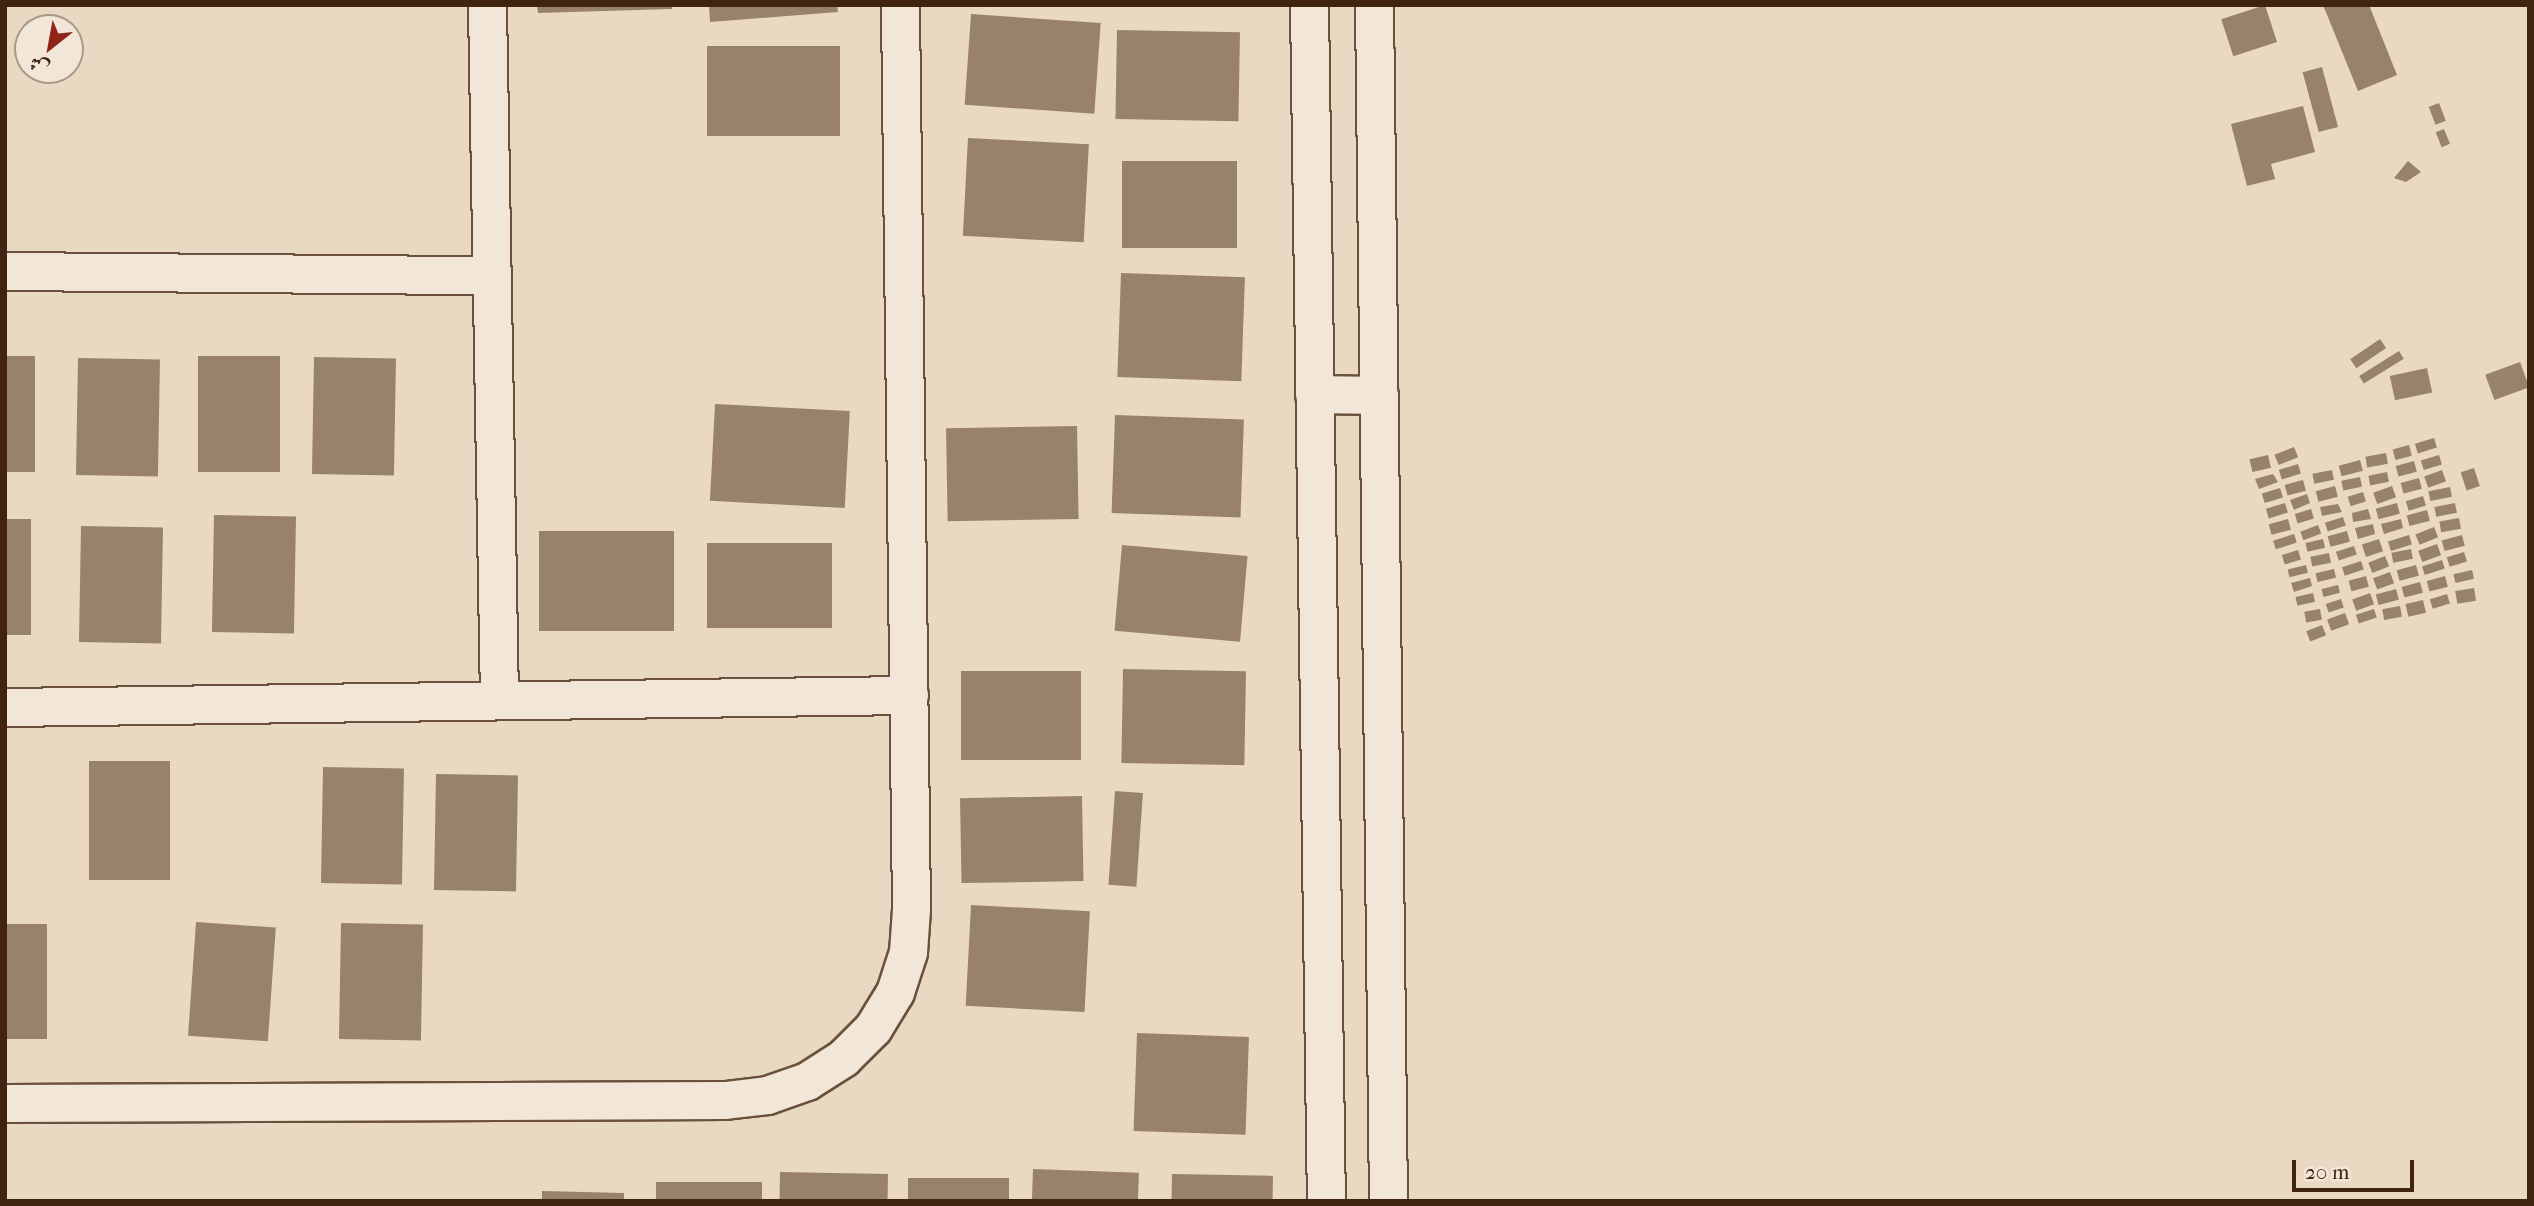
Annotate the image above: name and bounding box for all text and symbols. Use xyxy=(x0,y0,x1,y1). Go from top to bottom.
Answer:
north arrow xyxy=(14,14,84,84)
text: ش xyxy=(25,51,53,80)
scale bar xyxy=(2296,1146,2418,1190)
text: 20 m xyxy=(2305,1160,2349,1184)

